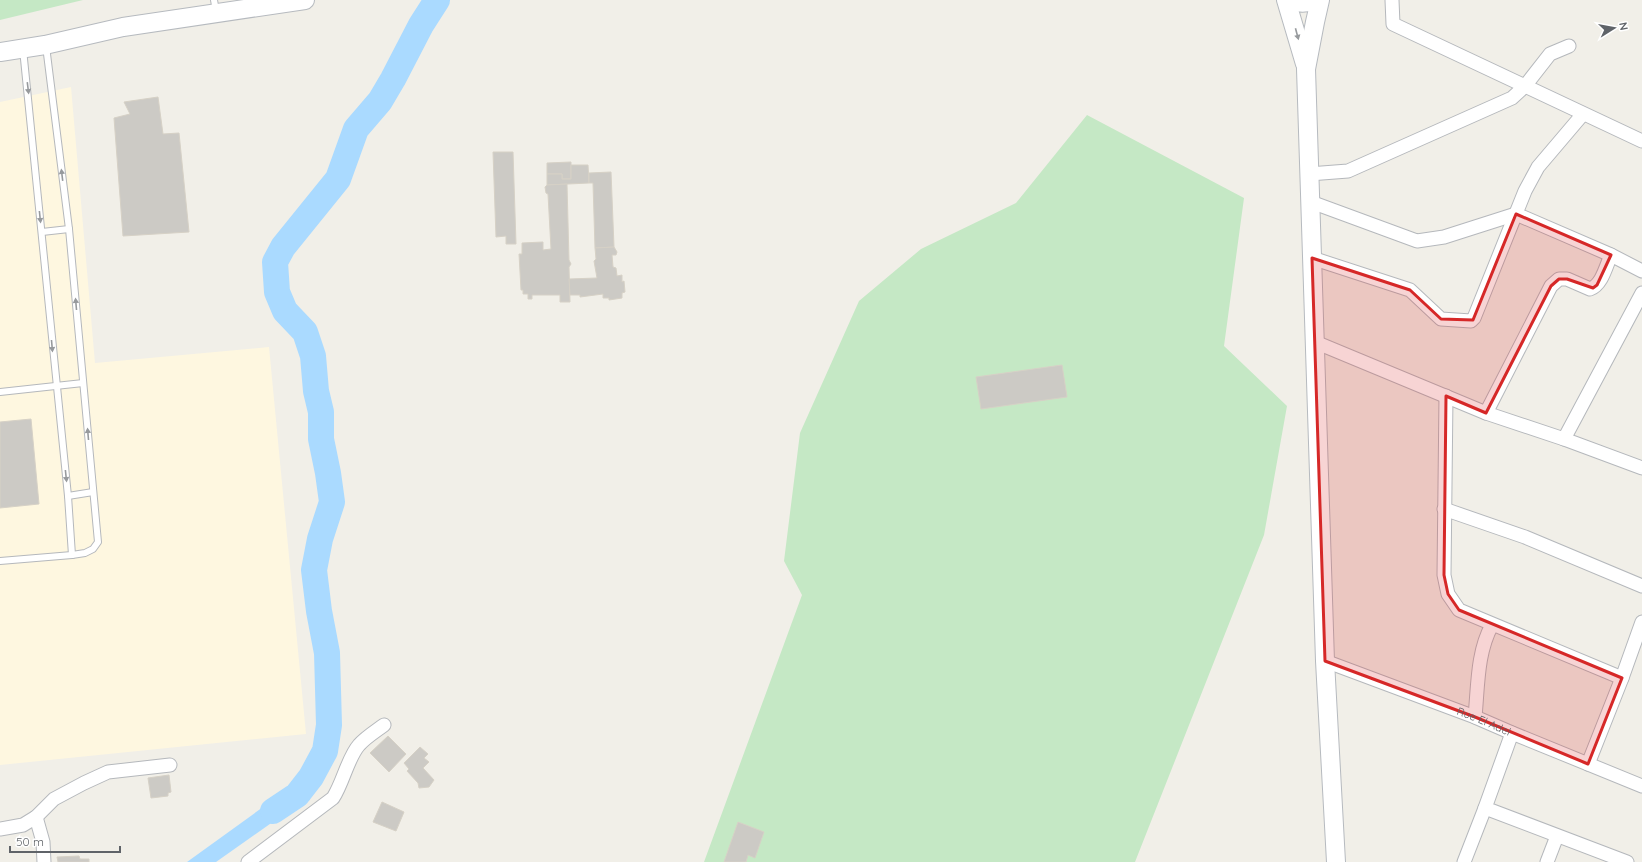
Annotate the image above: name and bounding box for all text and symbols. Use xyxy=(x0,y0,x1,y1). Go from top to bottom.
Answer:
north arrow xyxy=(1594,8,1634,48)
text: N xyxy=(1616,21,1631,31)
one-way arrow xyxy=(1294,29,1300,41)
one-way arrow xyxy=(24,82,31,94)
one-way arrow xyxy=(59,169,65,181)
one-way arrow xyxy=(37,211,44,223)
one-way arrow xyxy=(73,298,79,310)
one-way arrow xyxy=(49,340,56,353)
one-way arrow xyxy=(85,428,91,440)
one-way arrow xyxy=(63,470,69,482)
street label: Rue El Adel xyxy=(1455,704,1513,739)
scale bar xyxy=(10,828,120,854)
text: 50 m xyxy=(16,834,44,849)

